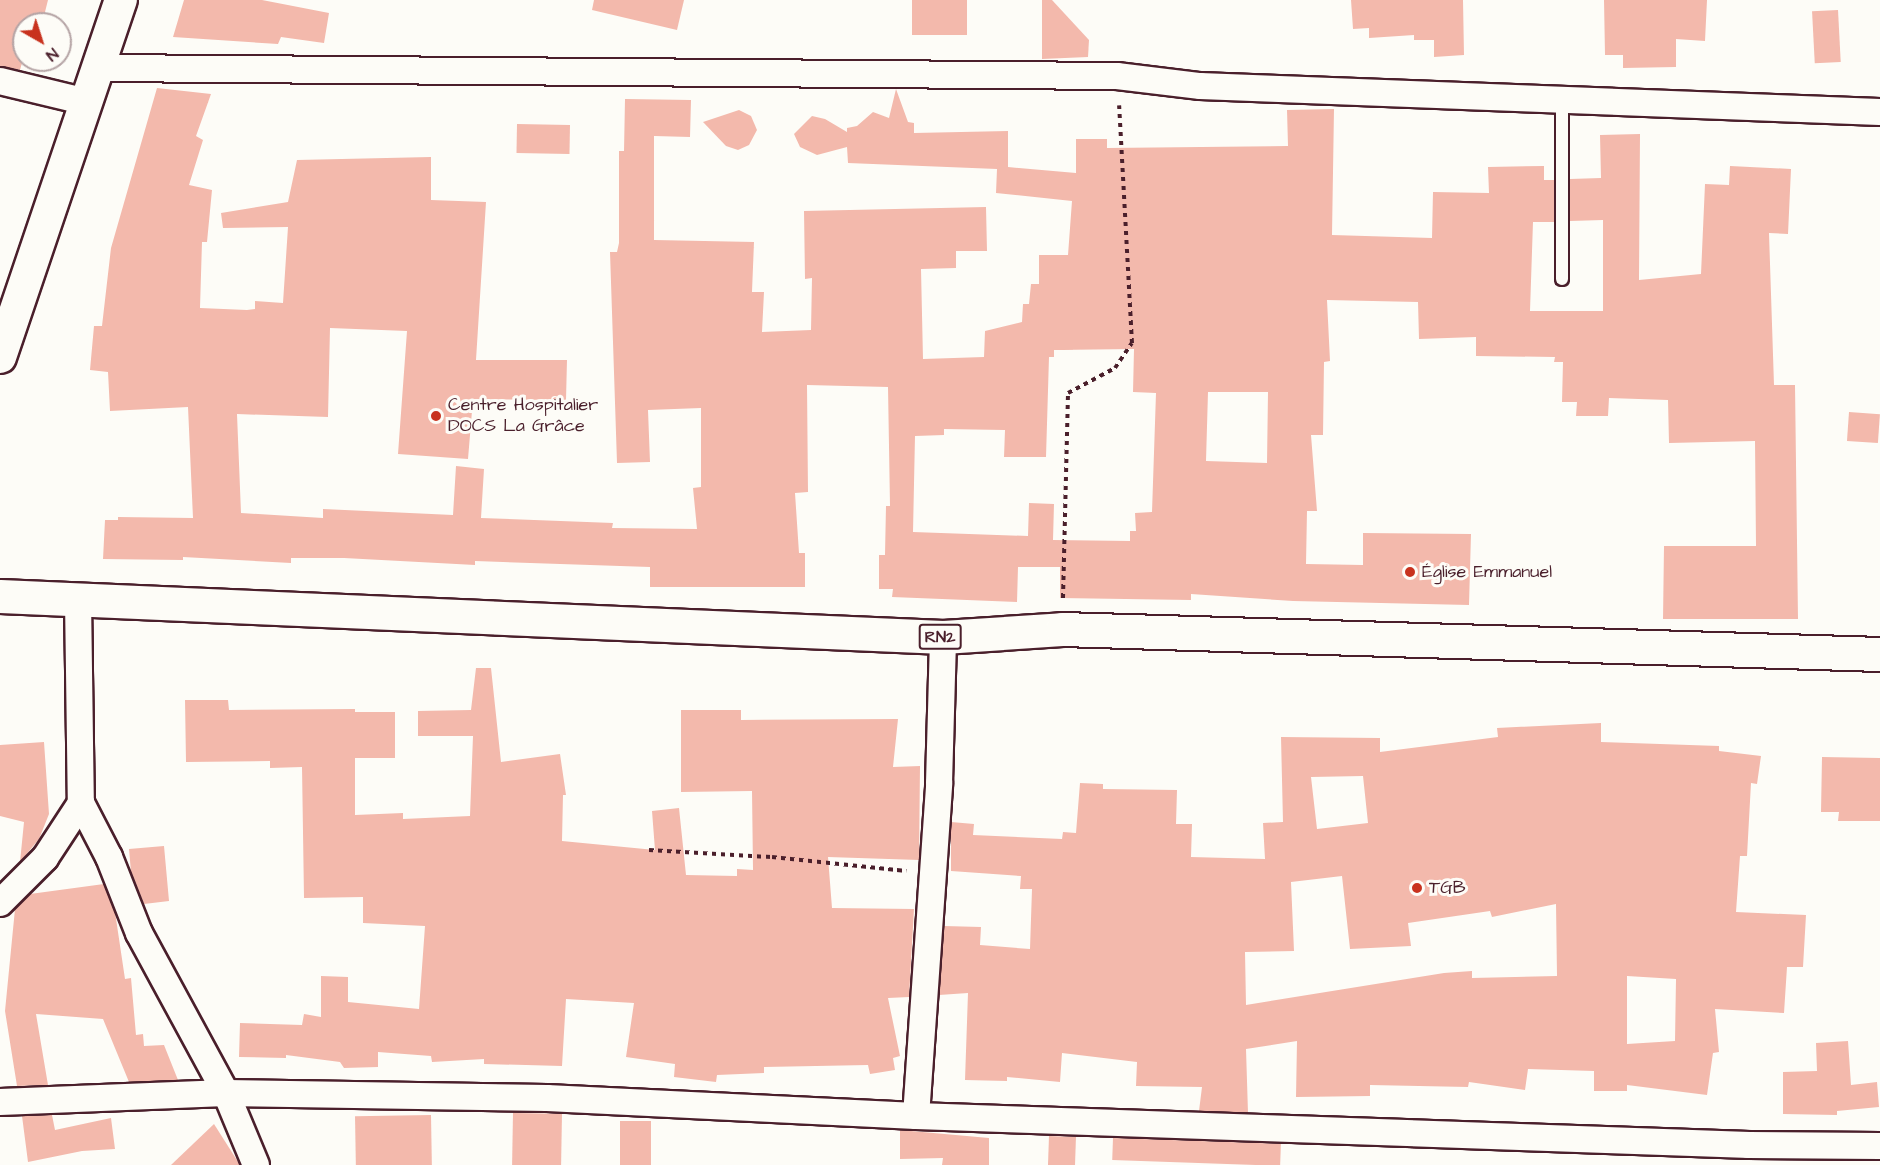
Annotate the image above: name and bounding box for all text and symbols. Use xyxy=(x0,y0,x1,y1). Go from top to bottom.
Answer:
north arrow xyxy=(12,12,72,72)
text: N xyxy=(41,43,63,66)
place label: Centre Hospitalier DOCS La Grâce xyxy=(448,395,598,438)
marker: Centre Hospitalier DOCS La Grâce xyxy=(429,409,443,423)
place label: Église Emmanuel xyxy=(1422,561,1552,583)
marker: Église Emmanuel xyxy=(1403,565,1417,579)
road number: RN2 xyxy=(918,624,962,650)
place label: TGB xyxy=(1429,877,1465,899)
marker: TGB xyxy=(1410,881,1424,895)

